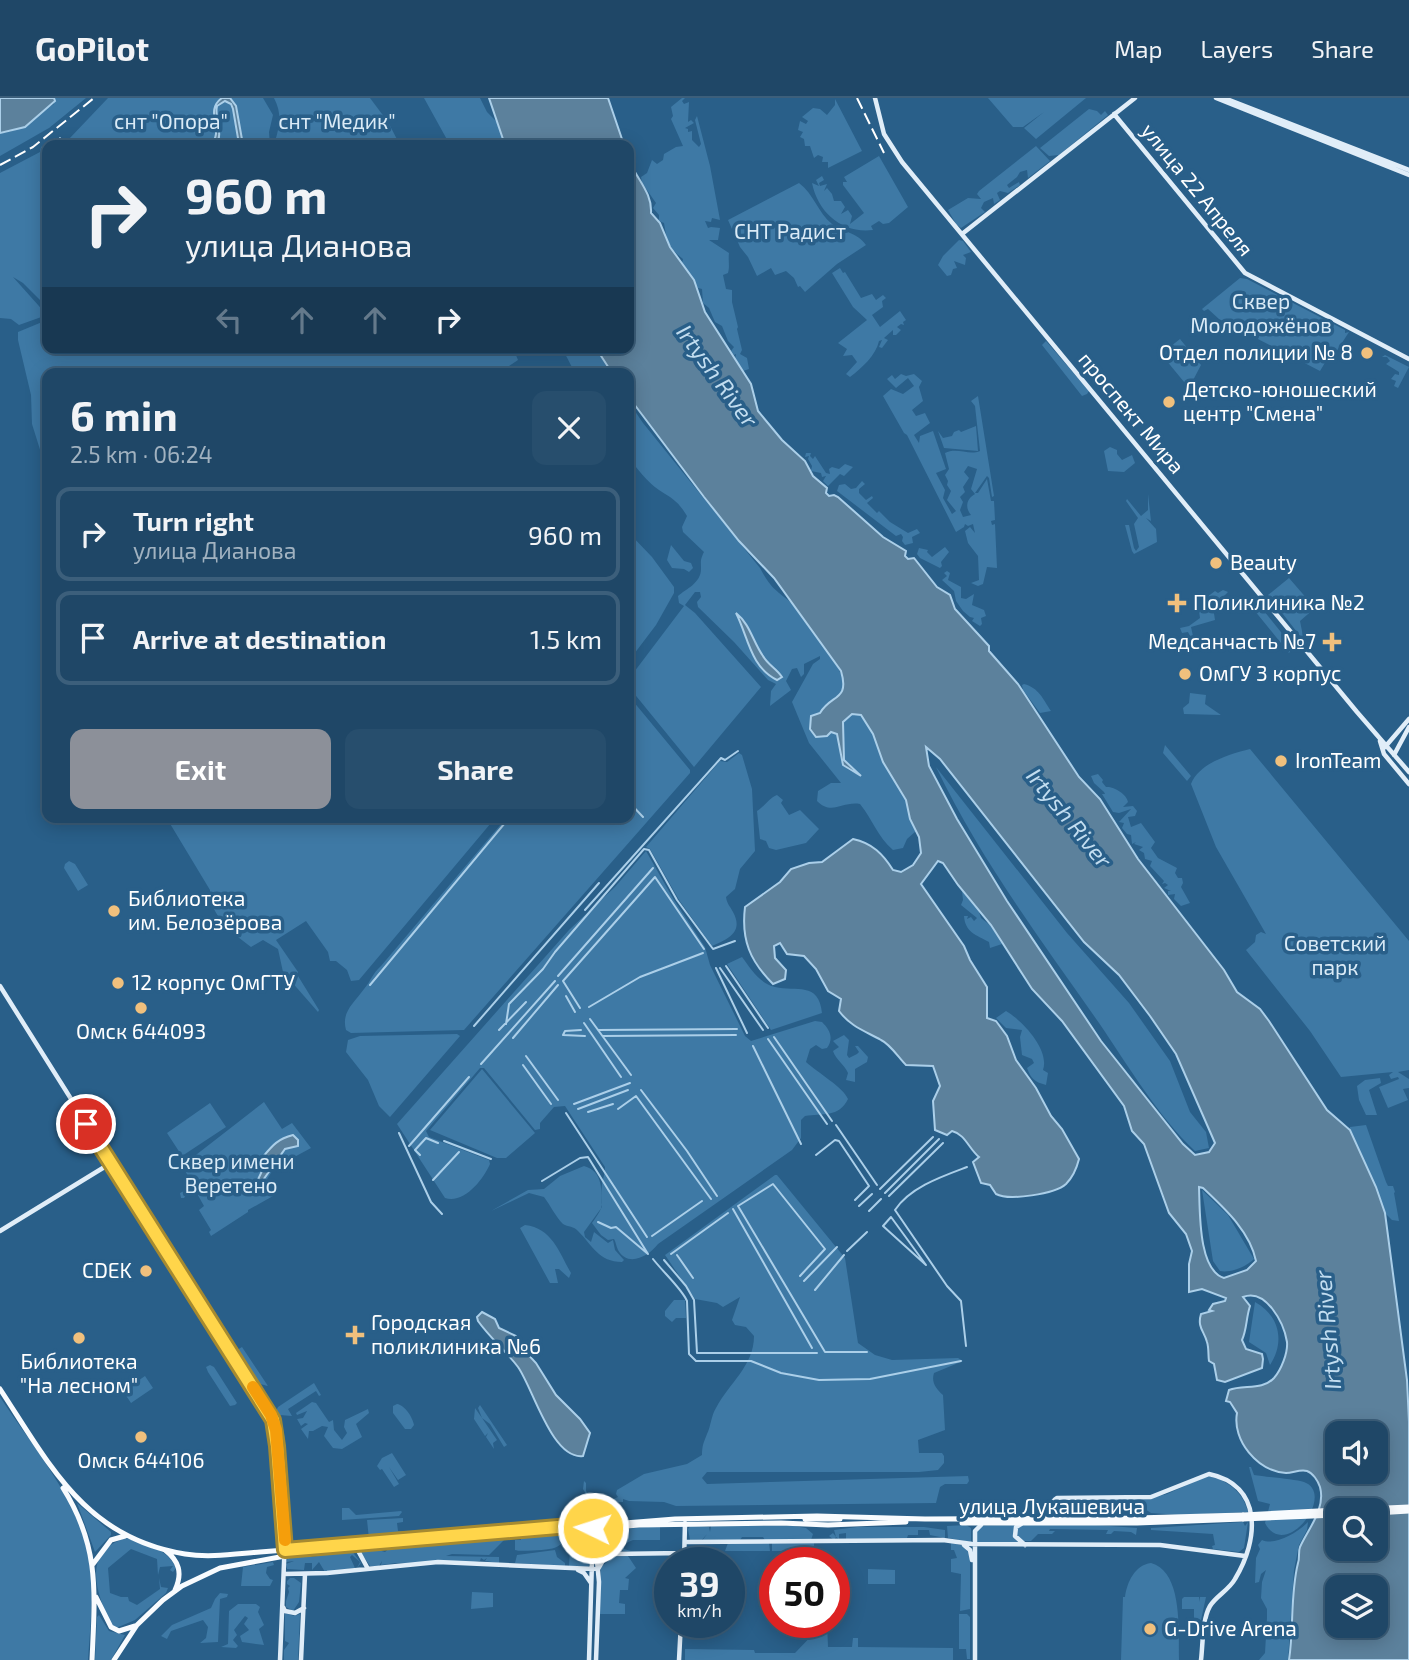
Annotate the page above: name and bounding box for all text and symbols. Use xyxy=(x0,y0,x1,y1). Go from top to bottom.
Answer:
text: GoPilot xyxy=(35,28,149,68)
text: Map xyxy=(1114,34,1162,63)
text: Layers xyxy=(1200,34,1273,63)
text: Share xyxy=(1311,34,1374,63)
park label: снт "Опора" xyxy=(114,108,228,133)
park label: снт "Медик" xyxy=(278,108,396,133)
street label: улица 22 Апреля xyxy=(1136,118,1259,261)
text: 960 m xyxy=(185,165,328,224)
icon: right xyxy=(70,168,161,259)
park label: СНТ Радист xyxy=(734,218,846,243)
text: улица Дианова xyxy=(185,225,412,263)
park label: Сквер Молодожёнов xyxy=(1190,288,1332,337)
icon: left xyxy=(210,301,248,339)
icon: ahead xyxy=(283,301,321,339)
icon: ahead xyxy=(356,301,394,339)
icon: right xyxy=(429,301,467,339)
water label: Irtysh River xyxy=(671,319,765,433)
place label: Отдел полиции № 8 xyxy=(1159,339,1353,364)
marker: Отдел полиции № 8 xyxy=(1359,345,1375,361)
street label: проспект Мира xyxy=(1074,346,1190,478)
place label: Детско-юношеский центр "Смена" xyxy=(1183,376,1377,425)
text: 6 min xyxy=(70,389,178,439)
button: close xyxy=(532,391,606,465)
marker: Детско-юношеский центр "Смена" xyxy=(1161,394,1177,410)
text: 2.5 km · 06:24 xyxy=(70,440,213,468)
text: Turn right xyxy=(133,505,254,536)
icon: right xyxy=(74,515,112,553)
text: 960 m xyxy=(528,519,602,550)
text: улица Дианова xyxy=(133,536,296,564)
place label: Beauty xyxy=(1230,549,1297,574)
marker: Beauty xyxy=(1208,555,1224,571)
place label: Поликлиника №2 xyxy=(1193,589,1365,614)
marker: Поликлиника №2 xyxy=(1167,593,1187,613)
icon: arrive xyxy=(74,619,112,657)
text: Arrive at destination xyxy=(133,623,386,654)
text: 1.5 km xyxy=(530,623,602,654)
place label: Медсанчасть №7 xyxy=(1148,628,1316,653)
marker: Медсанчасть №7 xyxy=(1322,632,1342,652)
place label: ОмГУ 3 корпус xyxy=(1199,660,1341,686)
marker: ОмГУ 3 корпус xyxy=(1177,666,1193,682)
button: Exit xyxy=(70,729,331,809)
button: Share xyxy=(345,729,606,809)
place label: IronTeam xyxy=(1295,747,1381,772)
marker: IronTeam xyxy=(1273,753,1289,769)
water label: Irtysh River xyxy=(1021,762,1119,873)
place label: Библиотека им. Белозёрова xyxy=(128,885,282,934)
marker: Библиотека им. Белозёрова xyxy=(106,903,122,919)
park label: Советский парк xyxy=(1284,930,1386,979)
place label: 12 корпус ОмГТУ xyxy=(132,969,295,995)
marker: 12 корпус ОмГТУ xyxy=(110,975,126,991)
marker: Омск 644093 xyxy=(133,1000,149,1016)
place label: Омск 644093 xyxy=(76,1018,206,1043)
pin xyxy=(56,1094,116,1154)
icon: arrive xyxy=(67,1105,105,1143)
park label: Сквер имени Веретено xyxy=(168,1148,294,1197)
place label: CDEK xyxy=(82,1257,133,1282)
marker: CDEK xyxy=(138,1263,154,1279)
water label: Irtysh River xyxy=(1308,1268,1346,1391)
place label: Городская поликлиника №6 xyxy=(371,1309,541,1358)
marker: Городская поликлиника №6 xyxy=(345,1325,365,1345)
marker: Библиотека "На лесном" xyxy=(71,1330,87,1346)
place label: Библиотека "На лесном" xyxy=(20,1348,138,1397)
map controls xyxy=(1325,1421,1388,1638)
button: sound xyxy=(1325,1421,1388,1484)
marker: Омск 644106 xyxy=(133,1429,149,1445)
place label: Омск 644106 xyxy=(78,1447,204,1472)
position arrow xyxy=(556,1491,630,1565)
street label: улица Лукашевича xyxy=(959,1493,1145,1519)
button: search xyxy=(1325,1498,1388,1561)
speed limit sign: 50 xyxy=(759,1547,850,1638)
text: 39 xyxy=(679,1562,720,1604)
button: layers xyxy=(1325,1575,1388,1638)
text: km/h xyxy=(677,1599,722,1621)
place label: G-Drive Arena xyxy=(1164,1615,1297,1640)
marker: G-Drive Arena xyxy=(1142,1621,1158,1637)

